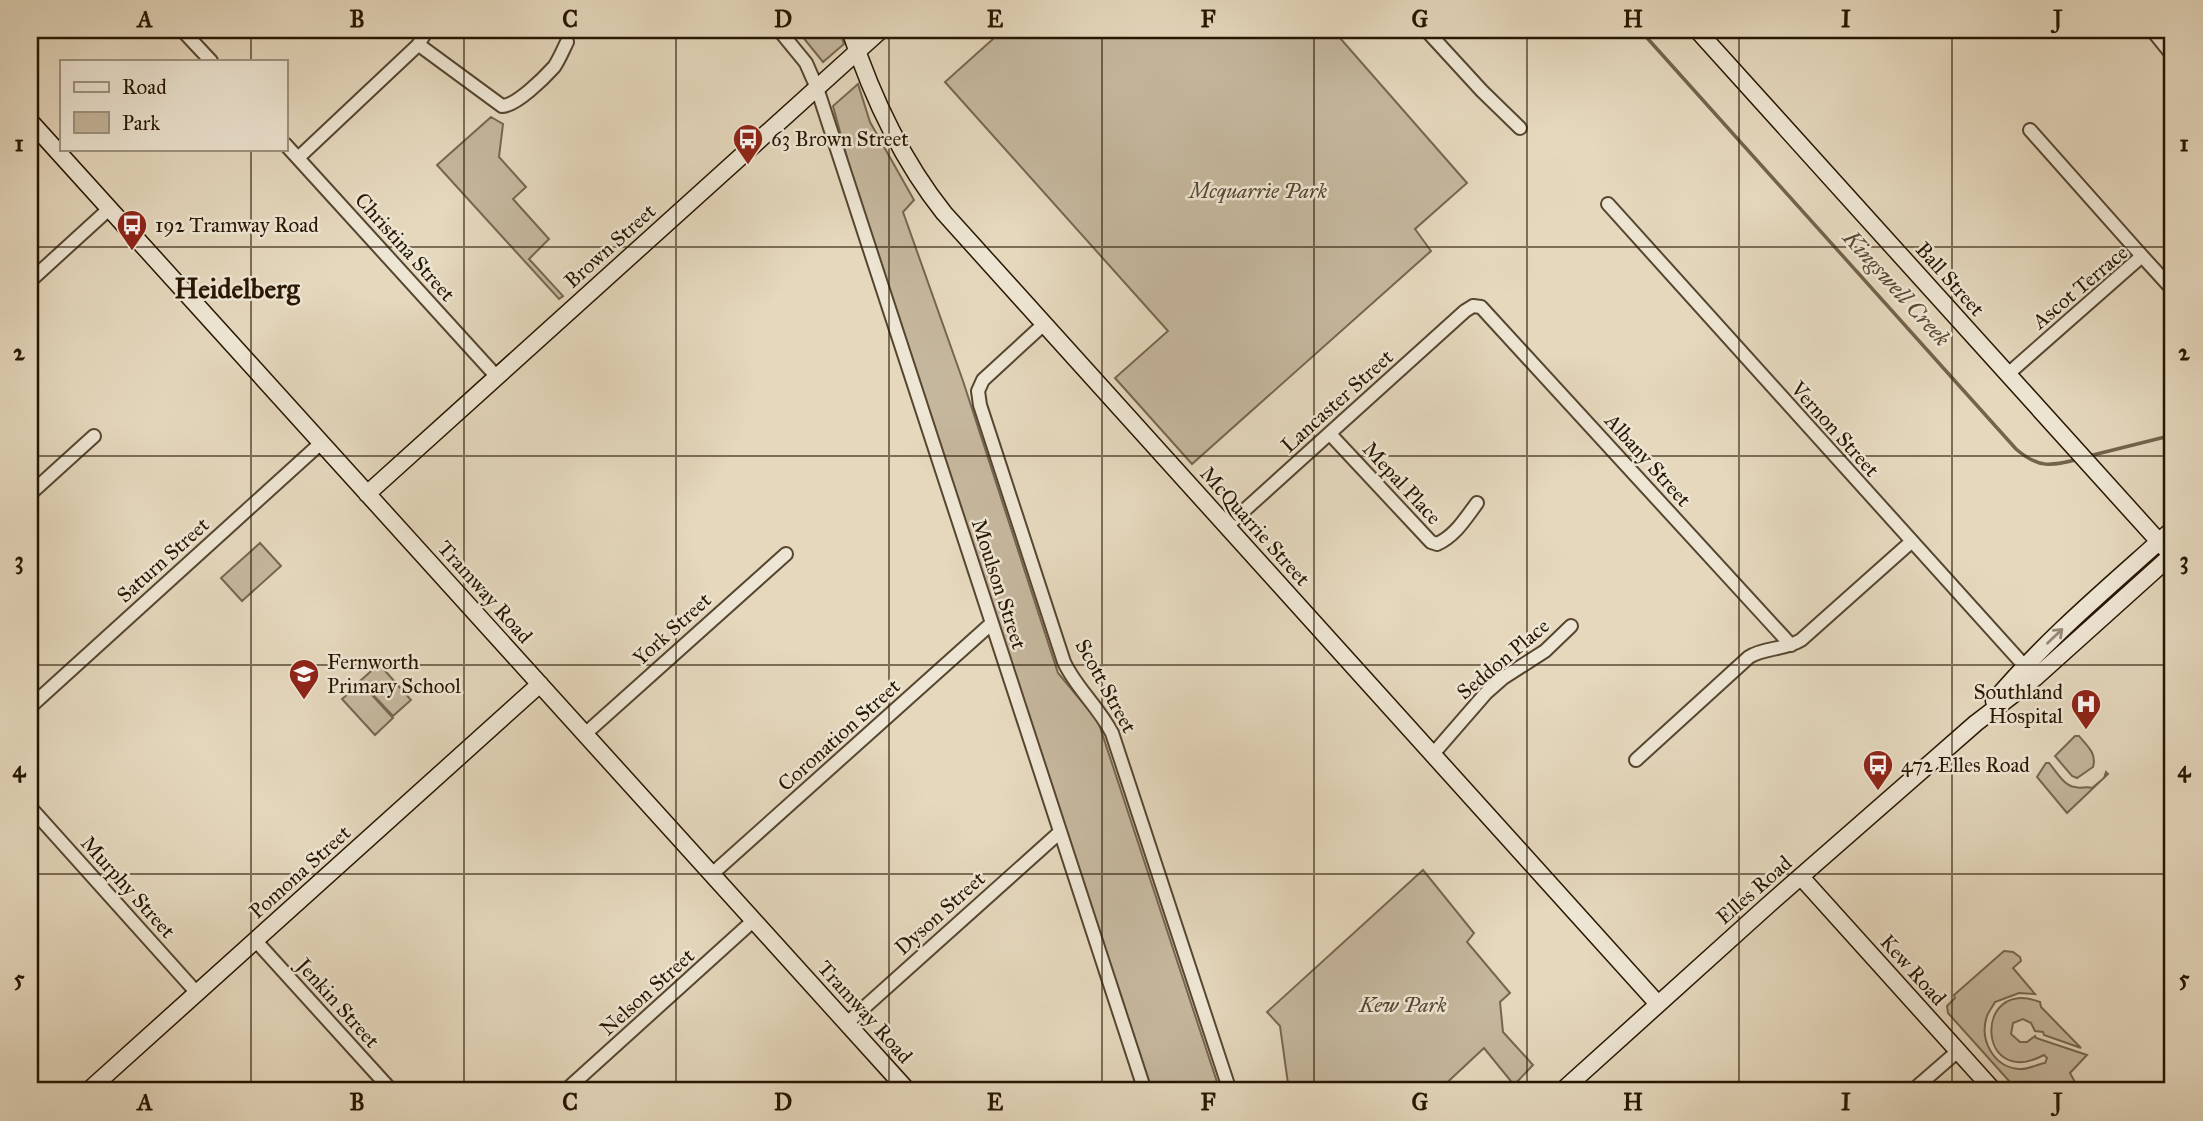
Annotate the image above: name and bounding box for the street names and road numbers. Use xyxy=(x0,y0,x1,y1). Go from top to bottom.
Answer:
street label: Christina Street xyxy=(349,187,461,307)
street label: Brown Street xyxy=(559,198,661,294)
street label: Ball Street xyxy=(1910,237,1990,322)
street label: Ascot Terrace xyxy=(2026,239,2133,335)
street label: Lancaster Street xyxy=(1276,343,1399,458)
street label: Vernon Street xyxy=(1785,375,1885,483)
street label: Albany Street xyxy=(1599,407,1697,512)
street label: Mepal Place xyxy=(1357,436,1447,530)
street label: McQuarrie Street xyxy=(1194,461,1316,592)
street label: Saturn Street xyxy=(111,511,215,608)
street label: Moulson Street xyxy=(966,516,1032,653)
street label: Tramway Road xyxy=(432,535,538,649)
street label: York Street xyxy=(627,587,717,671)
street label: Seddon Place xyxy=(1451,613,1555,705)
street label: Scott Street xyxy=(1070,635,1143,738)
street label: Coronation Street xyxy=(772,673,906,797)
street label: Pomona Street xyxy=(244,819,356,924)
street label: Murphy Street xyxy=(75,830,181,944)
street label: Elles Road xyxy=(1711,850,1798,930)
street label: Dyson Street xyxy=(889,865,991,960)
street label: Kew Road xyxy=(1874,929,1952,1011)
street label: Nelson Street xyxy=(594,942,700,1041)
street label: Jenkin Street xyxy=(290,951,385,1054)
street label: Tramway Road xyxy=(812,955,918,1069)

